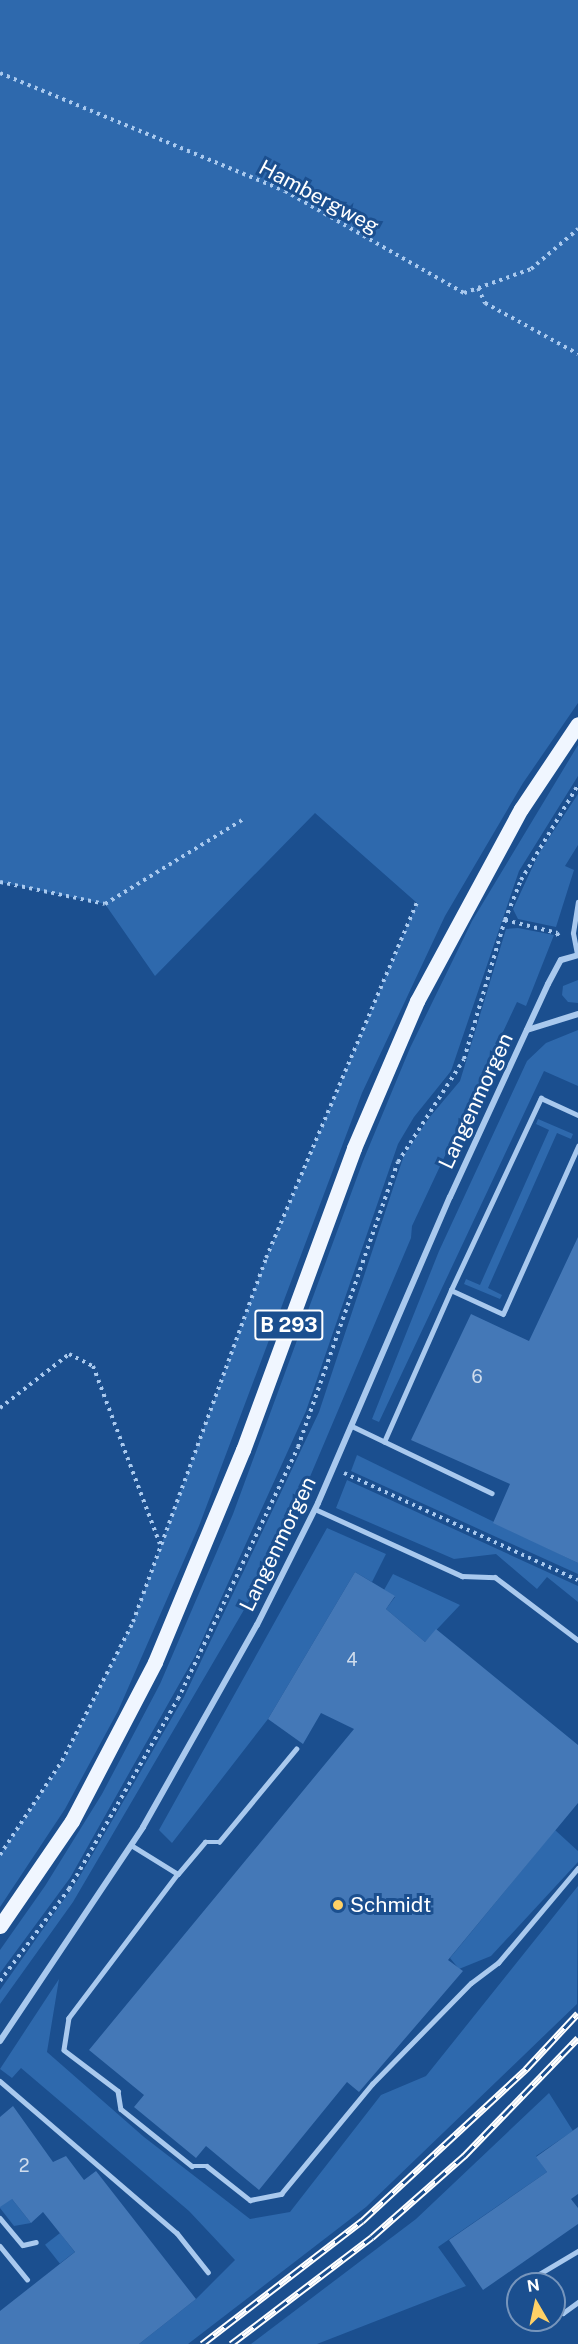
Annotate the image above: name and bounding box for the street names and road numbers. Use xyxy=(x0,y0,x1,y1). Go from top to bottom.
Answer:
street label: Hambergweg xyxy=(255,155,383,239)
street label: Langenmorgen xyxy=(434,1029,518,1173)
road number: B 293 xyxy=(253,1308,325,1342)
street label: Langenmorgen xyxy=(234,1472,322,1616)

